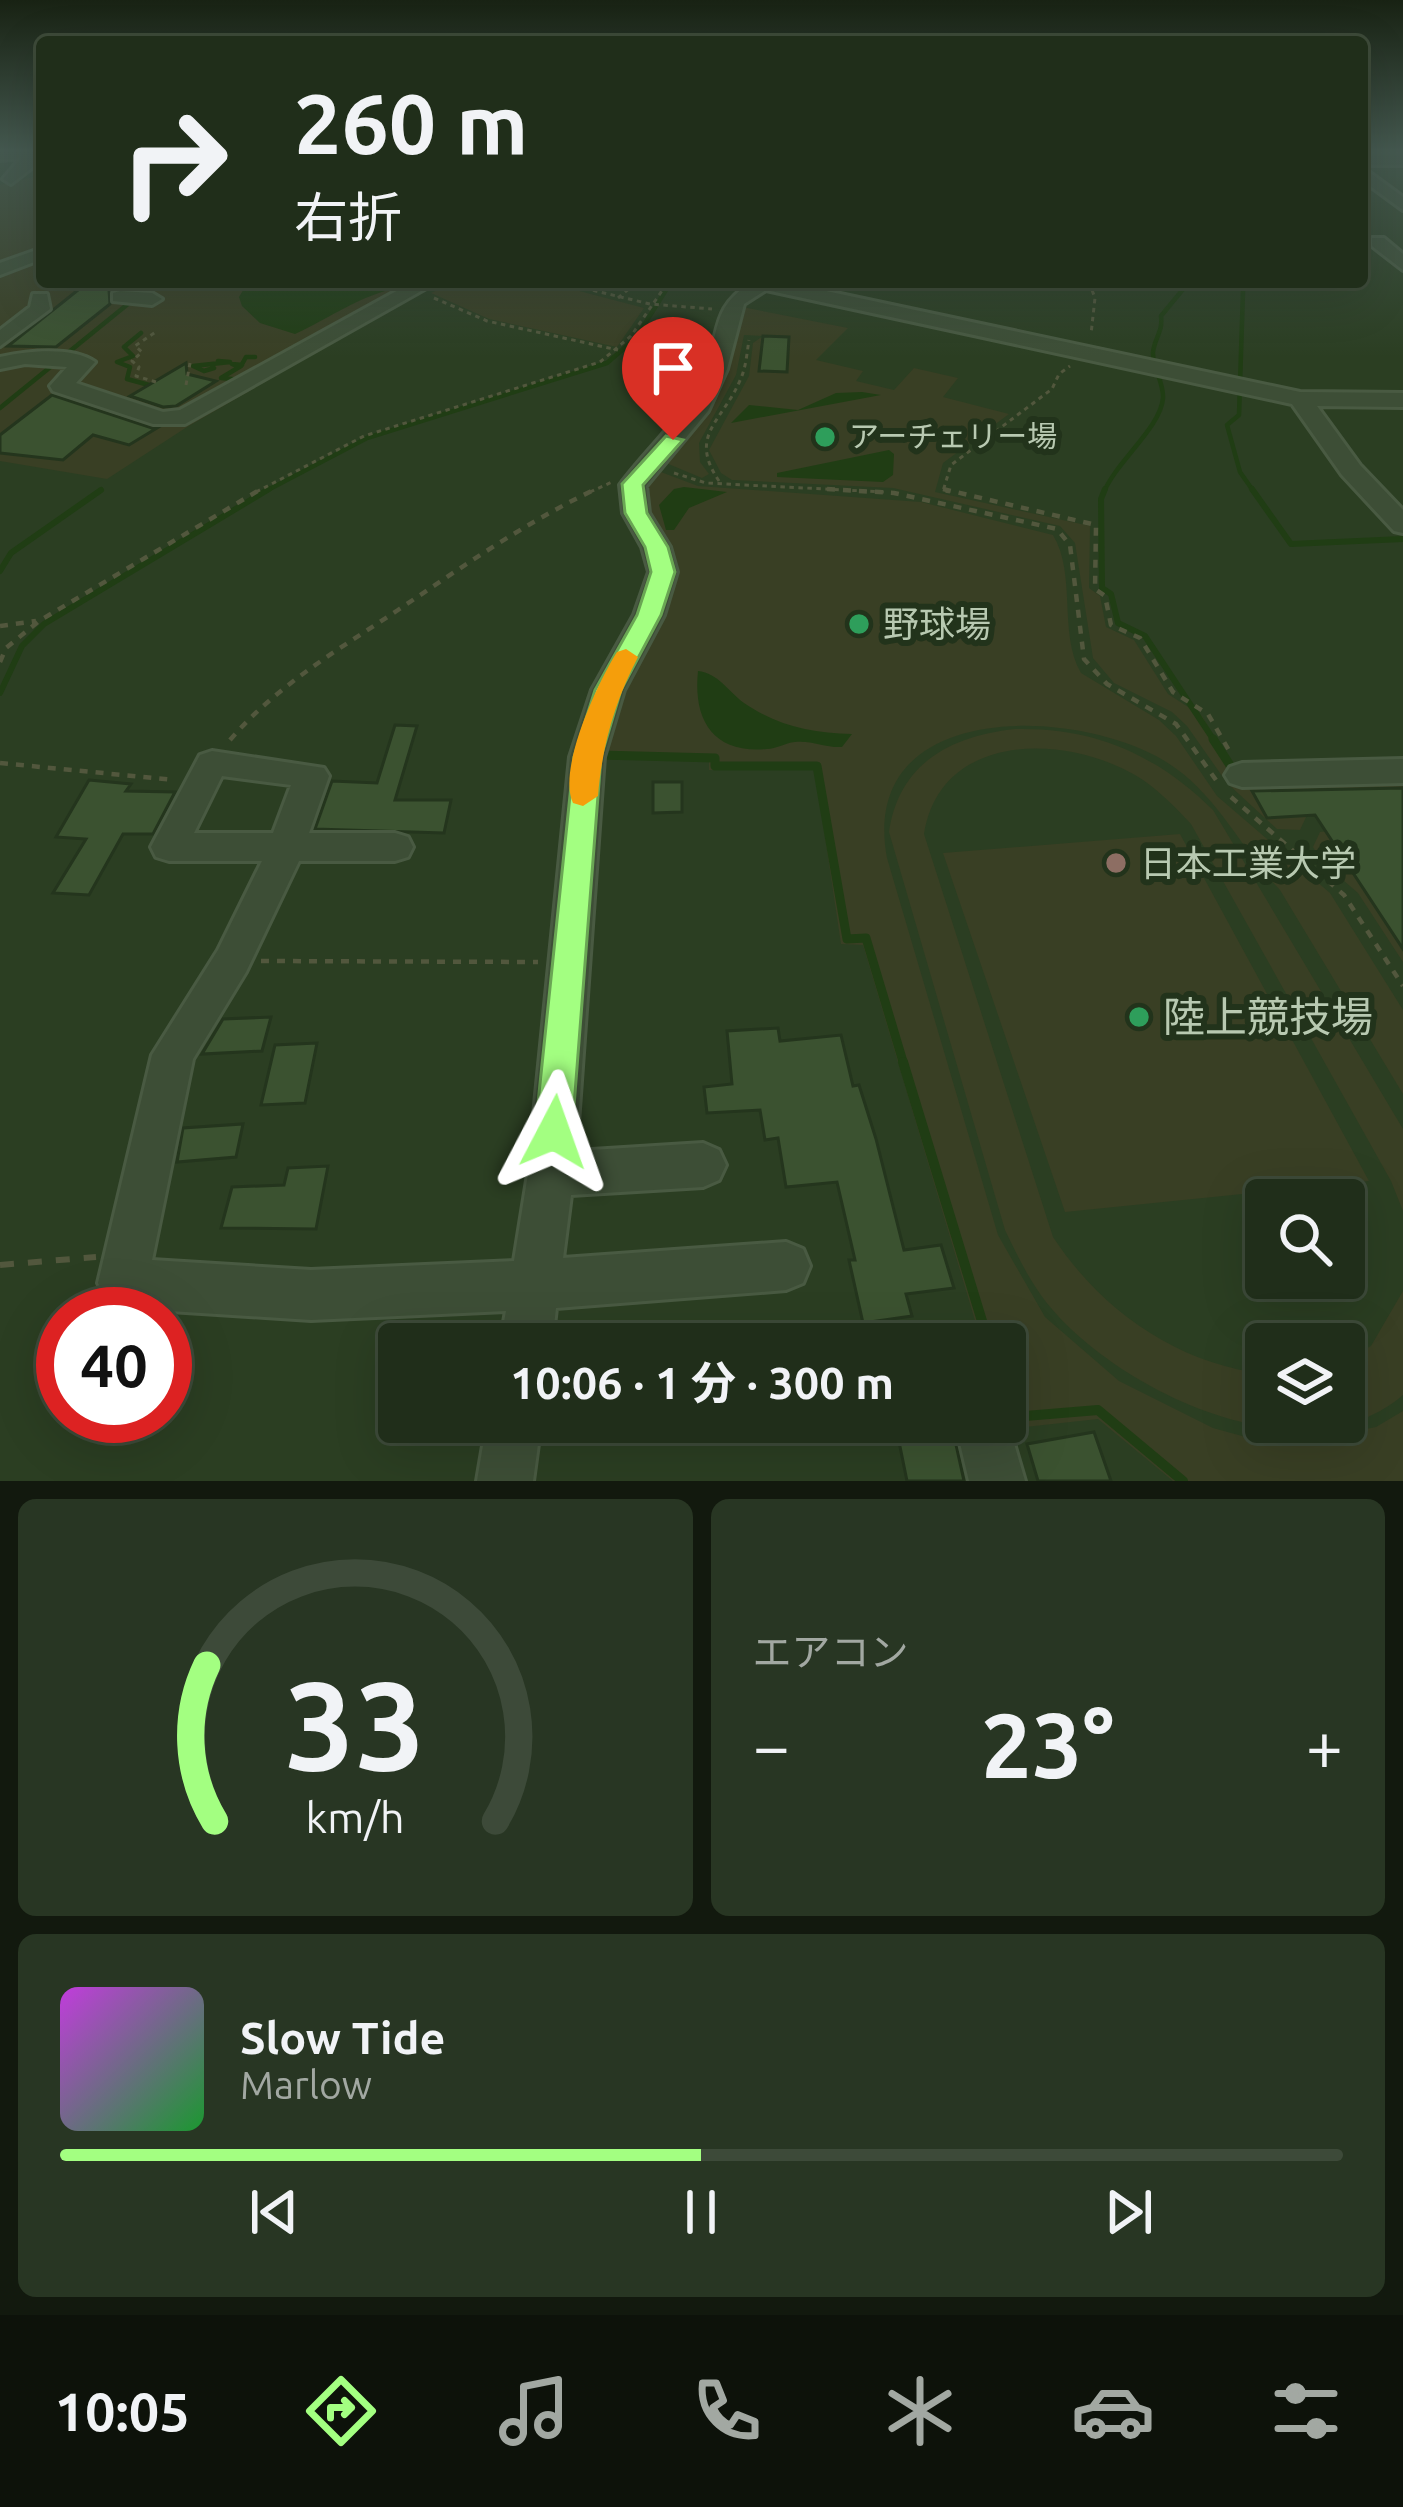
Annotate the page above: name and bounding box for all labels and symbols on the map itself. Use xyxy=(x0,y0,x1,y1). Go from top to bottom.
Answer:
pin xyxy=(622,317,724,440)
place label: アーチェリー場 xyxy=(849,419,1057,453)
marker: アーチェリー場 xyxy=(812,424,838,450)
place label: 野球場 xyxy=(883,603,991,644)
marker: 野球場 xyxy=(846,611,872,637)
place label: 日本工業大学 xyxy=(1140,842,1356,883)
marker: 日本工業大学 xyxy=(1103,850,1129,876)
place label: 陸上競技場 xyxy=(1163,993,1373,1040)
marker: 陸上競技場 xyxy=(1126,1004,1152,1030)
position arrow xyxy=(491,1069,617,1195)
speed limit sign: 40 xyxy=(36,1287,192,1443)

